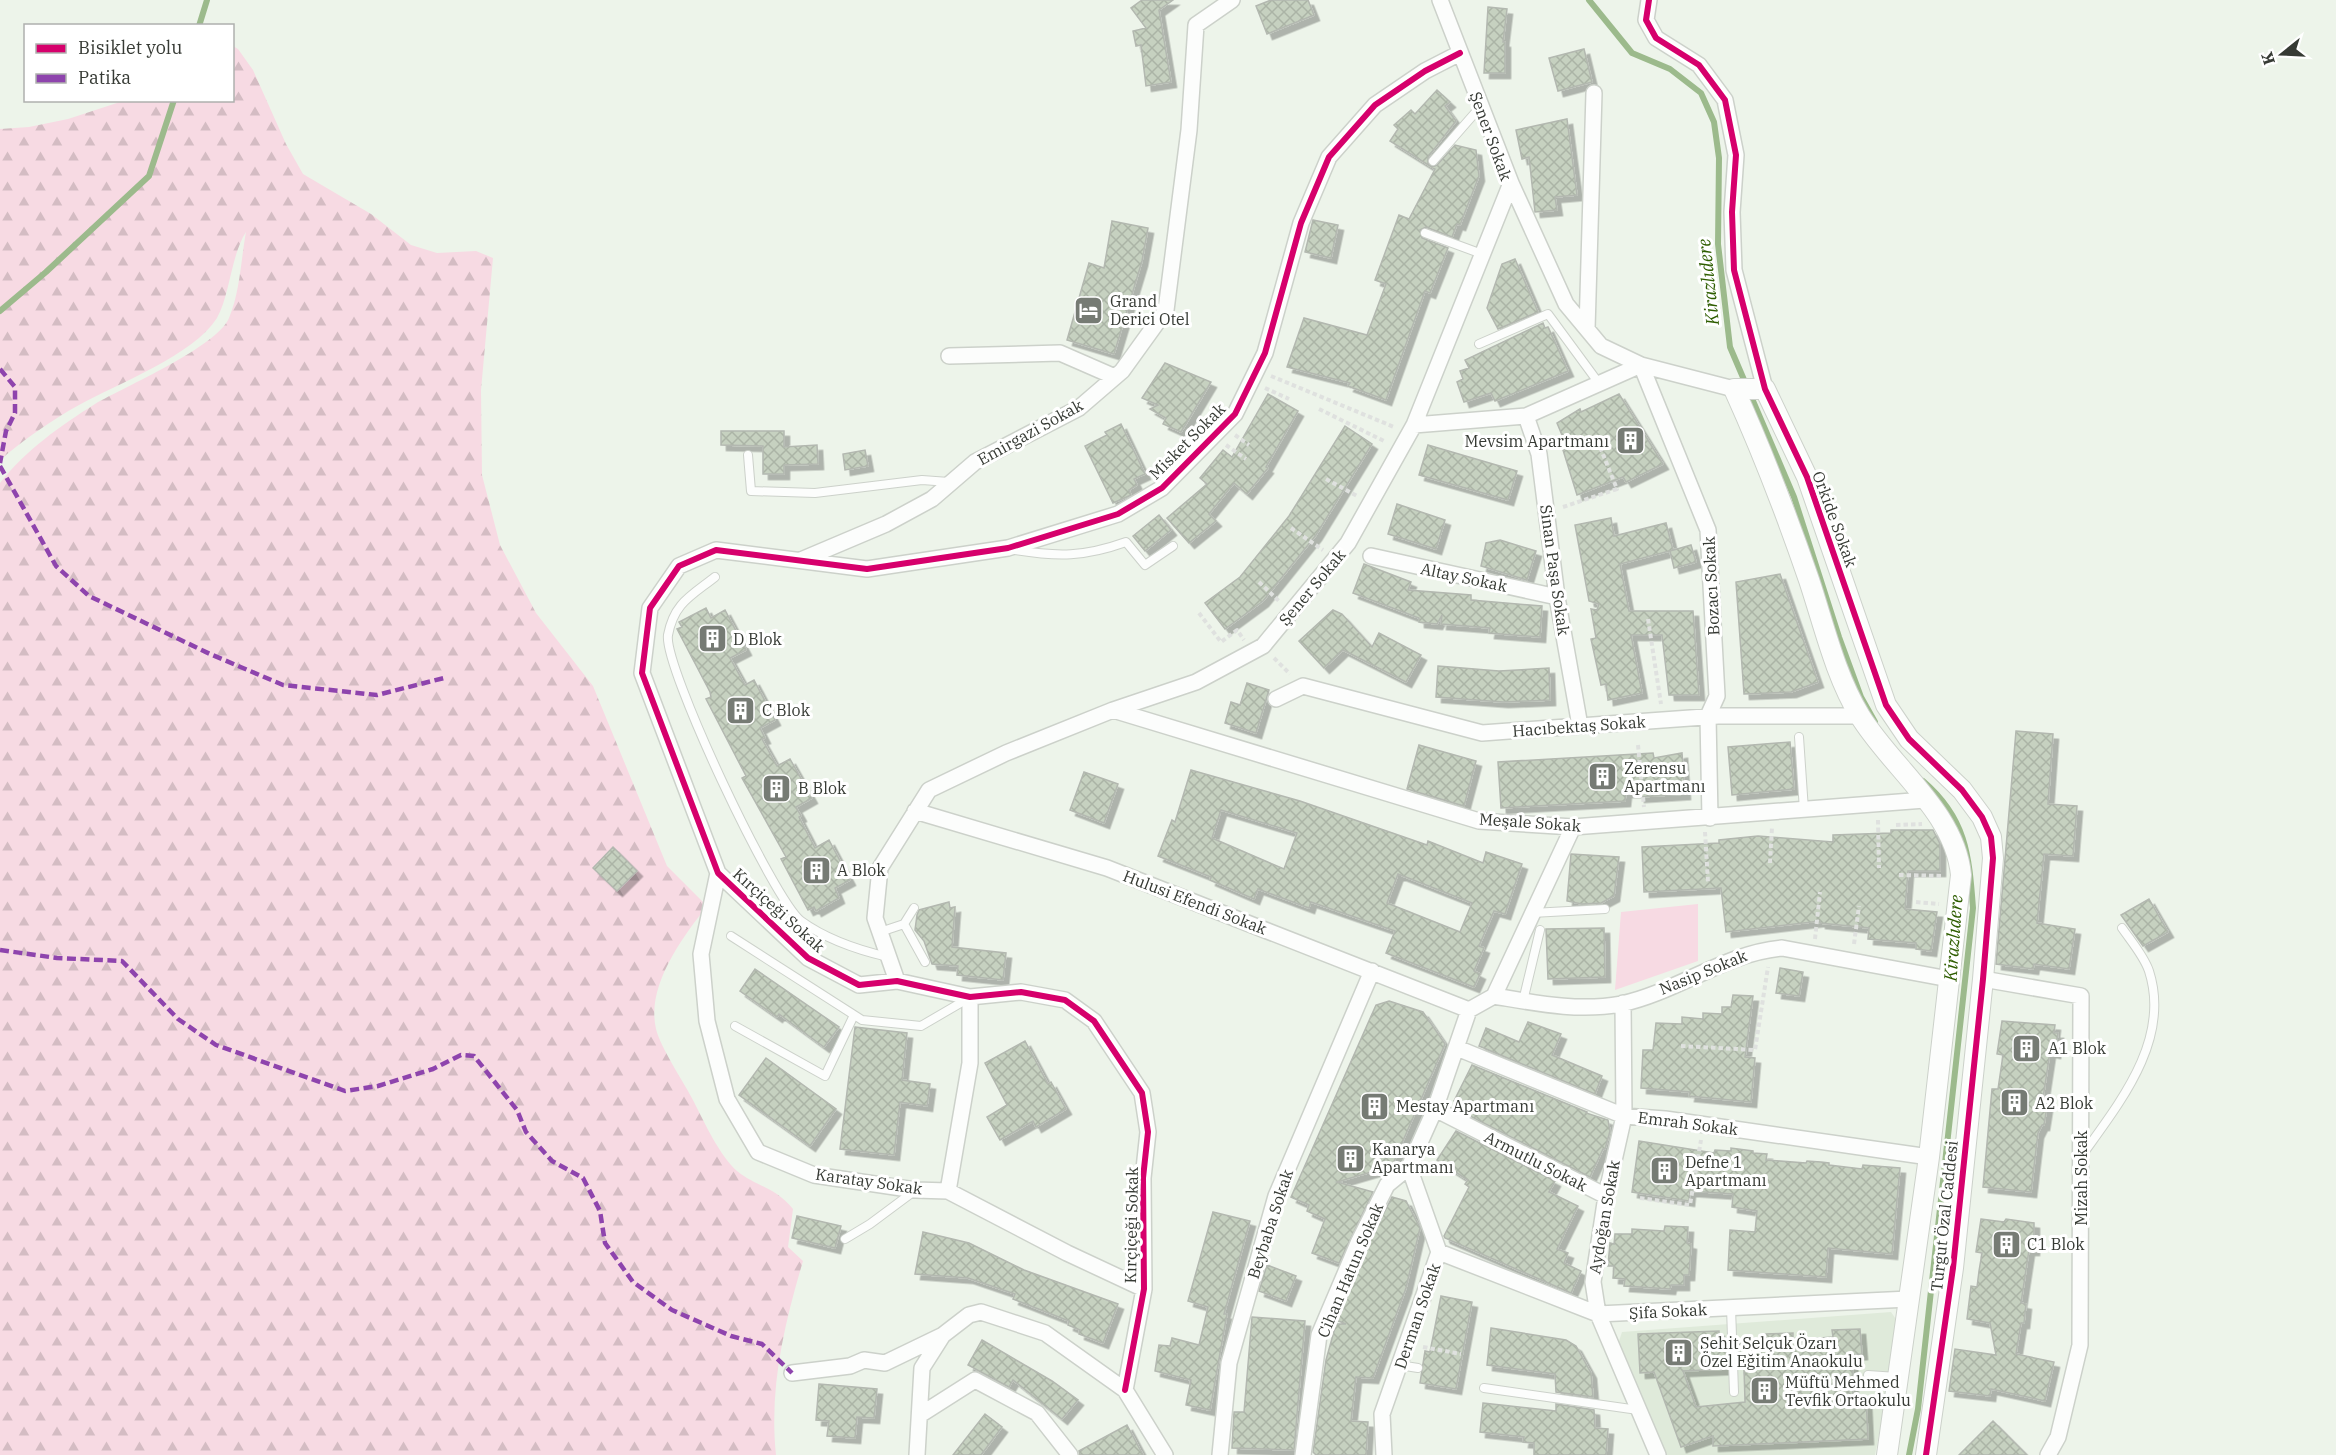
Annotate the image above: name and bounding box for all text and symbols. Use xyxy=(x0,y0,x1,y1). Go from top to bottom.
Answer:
legend xyxy=(24,24,234,102)
north arrow xyxy=(2252,24,2312,84)
text: Bisiklet yolu xyxy=(78,36,182,59)
text: K xyxy=(2256,49,2279,68)
text: Patika xyxy=(78,66,131,89)
street label: Şener Sokak xyxy=(1466,89,1517,184)
water label: Kirazlıdere xyxy=(1692,238,1724,327)
place label: Grand Derici Otel xyxy=(1110,291,1190,329)
hotel icon: Grand Derici Otel xyxy=(1073,294,1105,326)
street label: Emirgazi Sokak xyxy=(974,394,1087,469)
street label: Misket Sokak xyxy=(1145,398,1230,483)
building icon: Mevsim Apartmanı xyxy=(1614,425,1646,457)
place label: Mevsim Apartmanı xyxy=(1464,431,1609,451)
street label: Orkide Sokak xyxy=(1808,468,1862,570)
street label: Sinan Paşa Sokak xyxy=(1536,503,1574,637)
street label: Bozacı Sokak xyxy=(1698,535,1724,636)
street label: Şener Sokak xyxy=(1274,544,1350,629)
street label: Altay Sokak xyxy=(1419,558,1510,596)
building icon: D Blok xyxy=(696,623,728,655)
place label: D Blok xyxy=(733,629,783,649)
building icon: C Blok xyxy=(725,694,757,726)
place label: C Blok xyxy=(762,700,811,720)
street label: Hacıbektaş Sokak xyxy=(1512,711,1647,741)
place label: Zerensu Apartmanı xyxy=(1624,758,1706,796)
building icon: Zerensu Apartmanı xyxy=(1587,761,1619,793)
building icon: B Blok xyxy=(761,772,793,804)
place label: B Blok xyxy=(798,778,847,798)
street label: Meşale Sokak xyxy=(1478,808,1582,836)
building icon: A Blok xyxy=(800,854,832,886)
place label: A Blok xyxy=(837,860,886,880)
street label: Kırçiçeği Sokak xyxy=(729,864,830,957)
street label: Hulusi Efendi Sokak xyxy=(1120,865,1270,939)
water label: Kirazlıdere xyxy=(1938,894,1967,983)
street label: Nasip Sokak xyxy=(1656,945,1751,999)
building icon: A1 Blok xyxy=(2011,1032,2043,1064)
place label: A1 Blok xyxy=(2048,1038,2107,1058)
building icon: A2 Blok xyxy=(1998,1087,2030,1119)
building icon: Mestay Apartmanı xyxy=(1359,1090,1391,1122)
place label: A2 Blok xyxy=(2035,1093,2094,1113)
place label: Mestay Apartmanı xyxy=(1396,1096,1534,1116)
street label: Emrah Sokak xyxy=(1637,1107,1740,1139)
street label: Armutlu Sokak xyxy=(1481,1126,1592,1196)
street label: Mizah Sokak xyxy=(2071,1130,2091,1226)
place label: Kanarya Apartmanı xyxy=(1372,1139,1454,1177)
street label: Turgut Özal Caddesi xyxy=(1926,1139,1962,1293)
building icon: Kanarya Apartmanı xyxy=(1335,1142,1367,1174)
place label: Defne 1 Apartmanı xyxy=(1685,1152,1767,1190)
building icon: Defne 1 Apartmanı xyxy=(1648,1155,1680,1187)
street label: Aydoğan Sokak xyxy=(1584,1158,1624,1275)
street label: Karatay Sokak xyxy=(814,1164,924,1198)
street label: Kırçiçeği Sokak xyxy=(1120,1166,1142,1283)
street label: Beybaba Sokak xyxy=(1243,1166,1297,1281)
street label: Cihan Hatun Sokak xyxy=(1313,1199,1388,1340)
building icon: C1 Blok xyxy=(1990,1228,2022,1260)
place label: C1 Blok xyxy=(2027,1234,2085,1254)
street label: Derman Sokak xyxy=(1390,1260,1445,1372)
street label: Şifa Sokak xyxy=(1628,1299,1708,1323)
place label: Şehit Selçuk Özarı Özel Eğitim Anaokulu xyxy=(1700,1333,1863,1371)
building icon: Şehit Selçuk Özarı Özel Eğitim Anaokulu xyxy=(1663,1336,1695,1368)
place label: Müftü Mehmed Tevfik Ortaokulu xyxy=(1785,1372,1911,1410)
building icon: Müftü Mehmed Tevfik Ortaokulu xyxy=(1748,1375,1780,1407)

